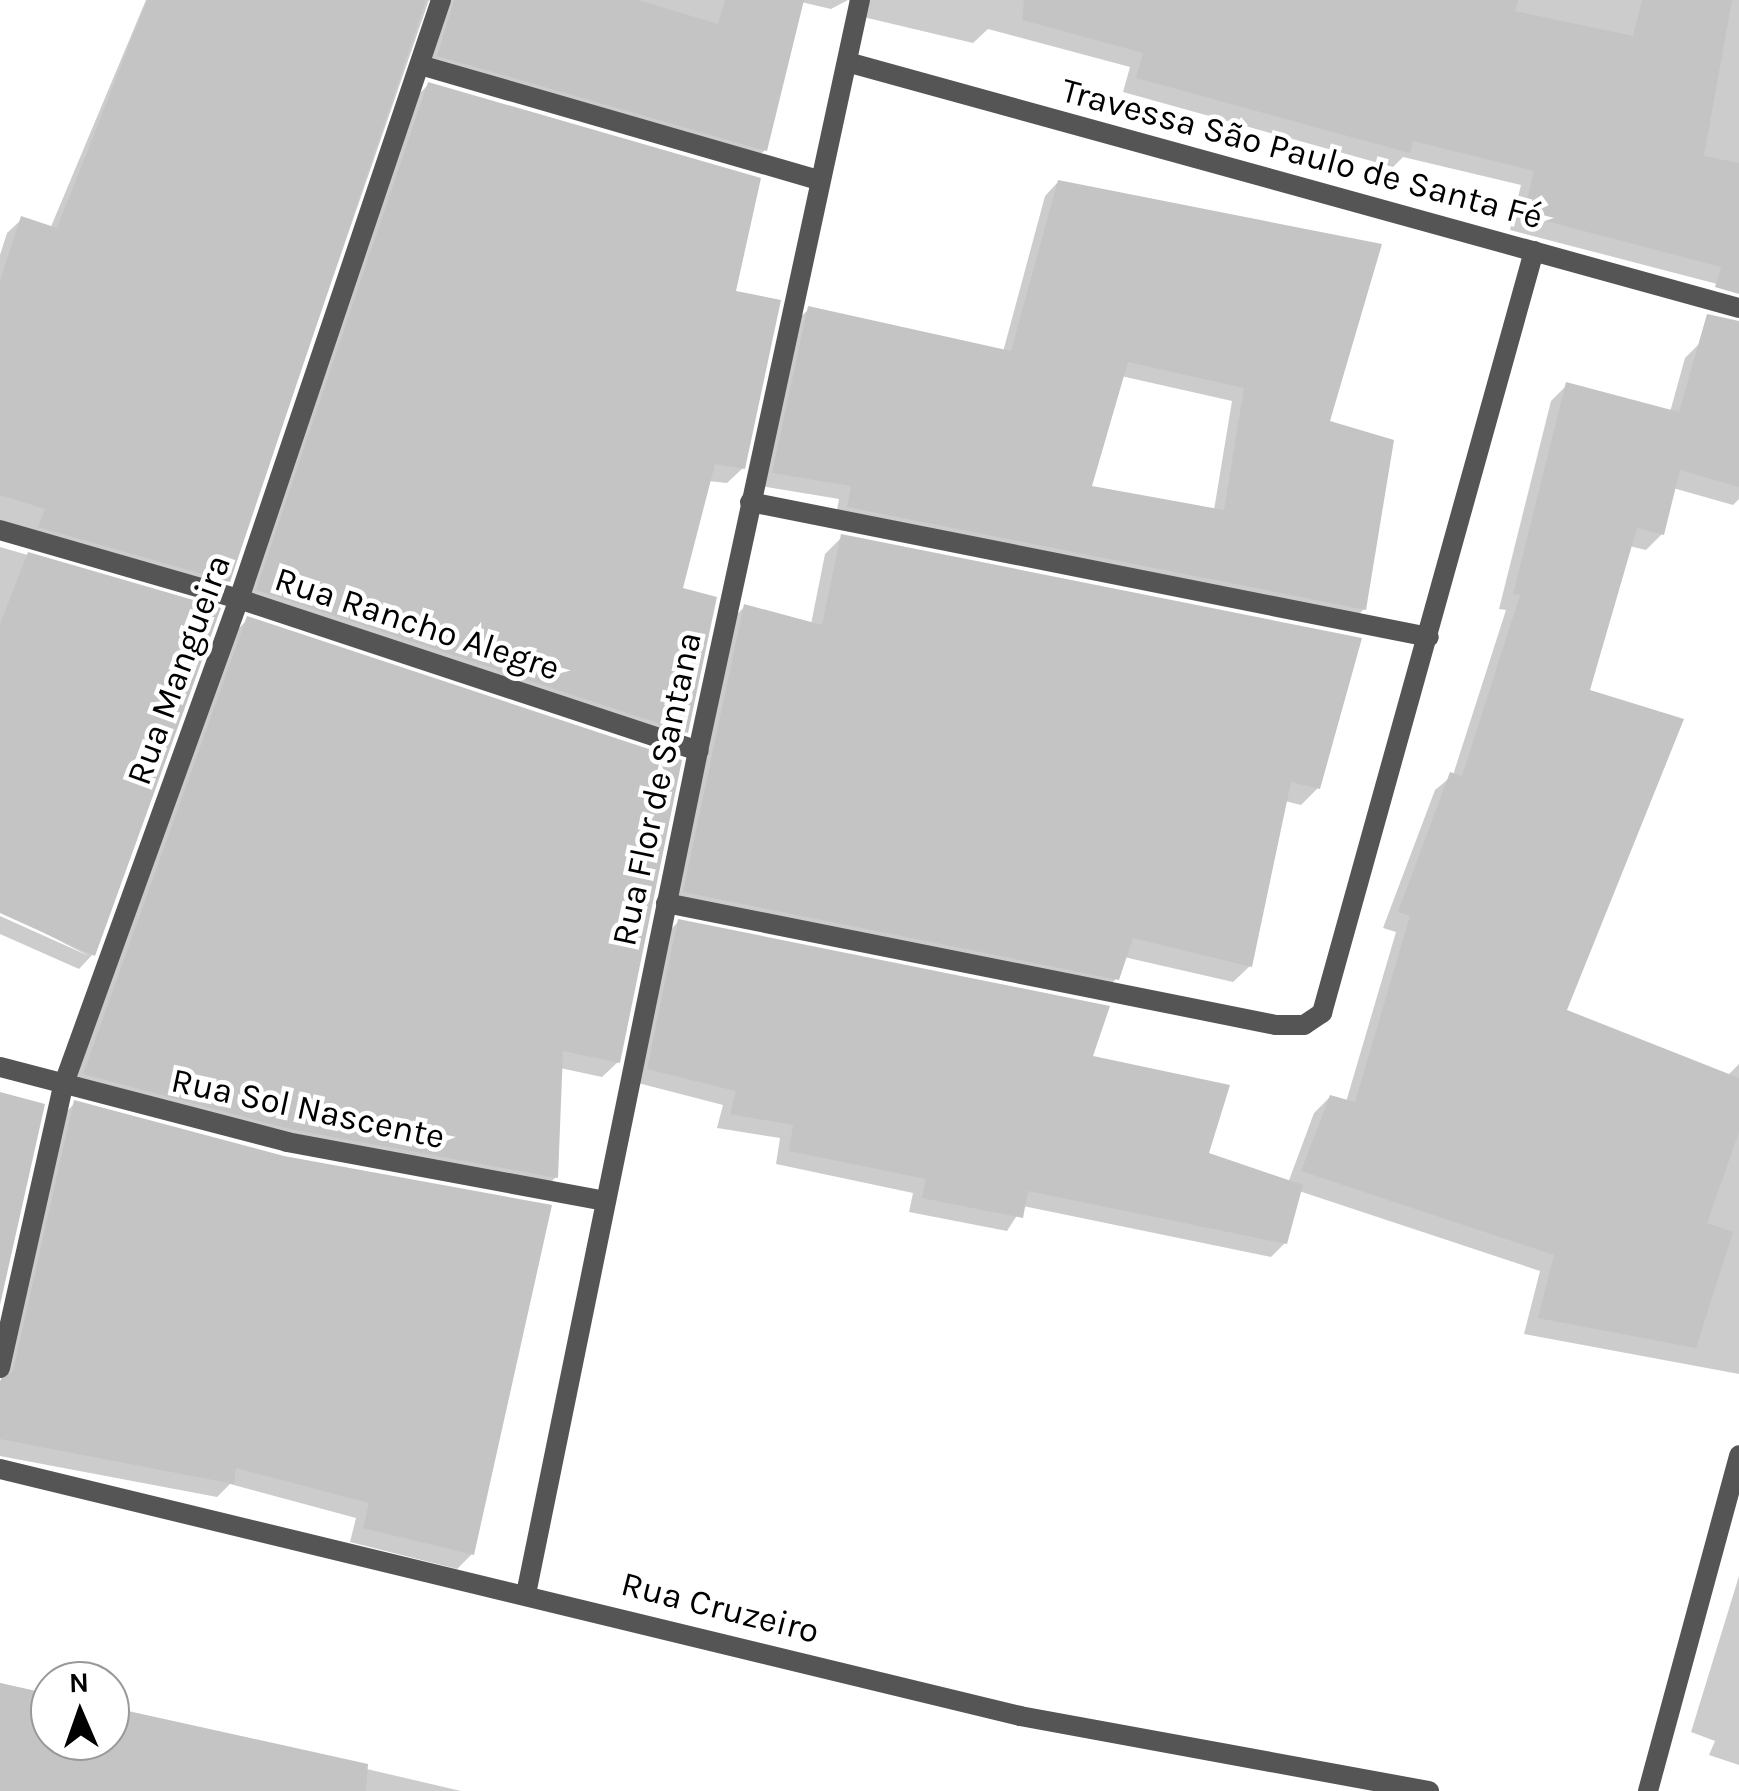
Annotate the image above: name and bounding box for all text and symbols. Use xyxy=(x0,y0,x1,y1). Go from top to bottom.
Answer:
street label: Travessa São Paulo de Santa Fé xyxy=(1057,69,1547,239)
street label: Rua Mangueira xyxy=(118,549,240,791)
street label: Rua Rancho Alegre xyxy=(269,558,565,690)
street label: Rua Flor de Santana xyxy=(603,628,711,950)
street label: Rua Sol Nascente xyxy=(167,1060,449,1158)
street label: Rua Cruzeiro xyxy=(617,1563,823,1653)
north arrow xyxy=(30,1661,130,1761)
text: N xyxy=(68,1666,90,1699)

